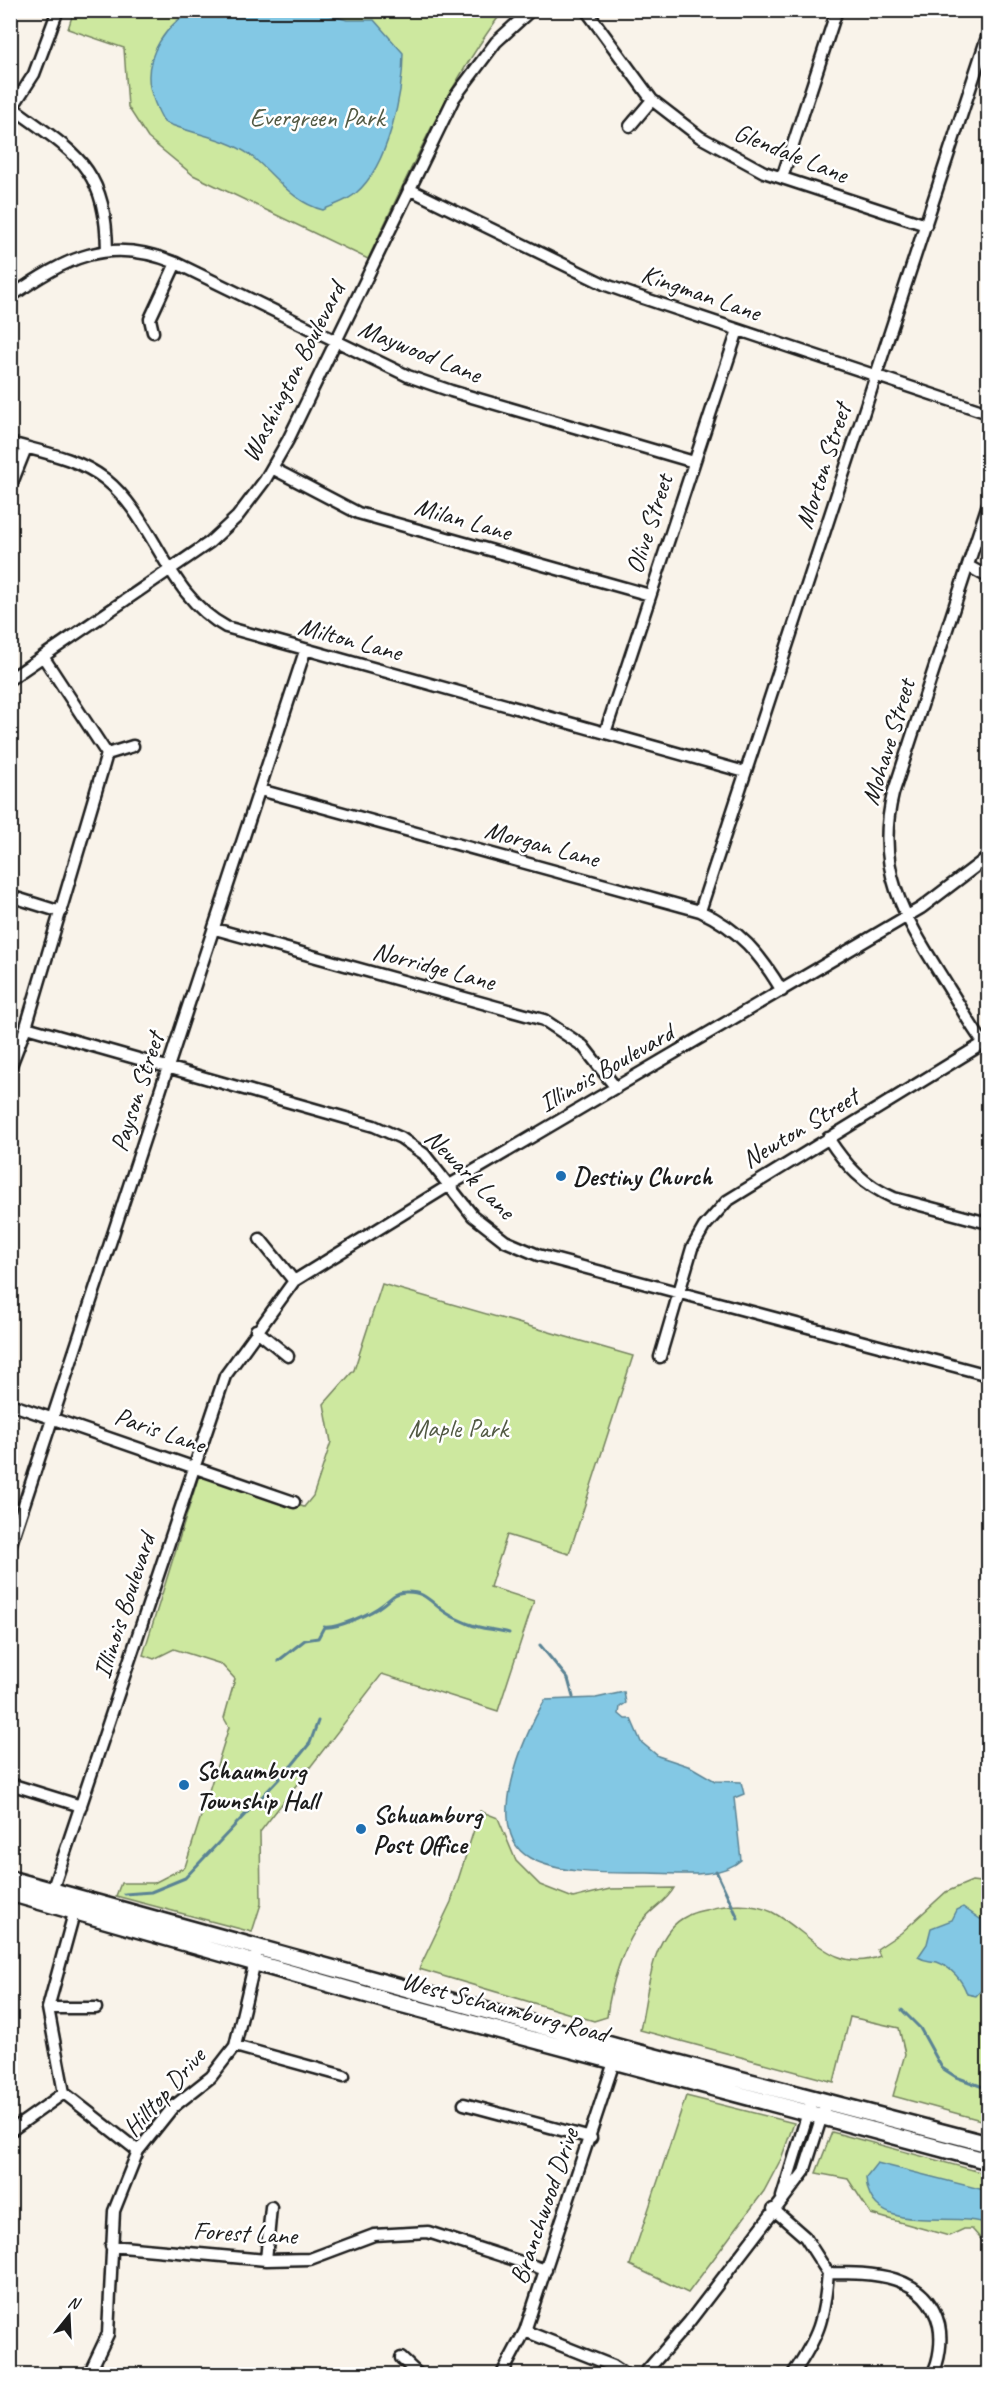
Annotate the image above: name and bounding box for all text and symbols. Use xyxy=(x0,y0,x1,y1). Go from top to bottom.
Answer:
park label: Evergreen Park xyxy=(250,101,387,134)
street label: Glendale Lane xyxy=(729,115,854,191)
street label: Kingman Lane xyxy=(637,257,767,330)
street label: Washington Boulevard xyxy=(234,273,354,467)
street label: Maywood Lane xyxy=(354,311,488,391)
street label: Morton Street xyxy=(787,396,860,533)
street label: Olive Street xyxy=(618,468,681,578)
street label: Milan Lane xyxy=(411,490,517,549)
street label: Milton Lane xyxy=(295,609,408,669)
street label: Mohave Street xyxy=(853,673,923,809)
street label: Morgan Lane xyxy=(481,813,605,876)
street label: Norridge Lane xyxy=(369,934,500,999)
street label: Illinois Boulevard xyxy=(533,1014,683,1120)
street label: Payson Street xyxy=(102,1025,173,1156)
street label: Newton Street xyxy=(736,1079,867,1176)
street label: Newark Lane xyxy=(418,1122,524,1228)
place label: Destiny Church xyxy=(573,1160,713,1193)
marker: Destiny Church xyxy=(554,1169,568,1183)
street label: Paris Lane xyxy=(110,1399,212,1462)
park label: Maple Park xyxy=(408,1412,510,1445)
street label: Illinois Boulevard xyxy=(85,1526,164,1683)
place label: Schaumburg Township Hall xyxy=(196,1754,323,1817)
marker: Schaumburg Township Hall xyxy=(177,1778,191,1792)
place label: Schuamburg Post Office xyxy=(373,1798,484,1861)
marker: Schuamburg Post Office xyxy=(354,1822,368,1836)
street label: West Schaumburg Road xyxy=(398,1964,615,2051)
street label: Hilltop Drive xyxy=(115,2039,214,2143)
street label: Branchwood Drive xyxy=(502,2122,587,2288)
street label: Forest Lane xyxy=(192,2214,300,2252)
north arrow xyxy=(39,2286,99,2346)
text: N xyxy=(66,2292,84,2315)

